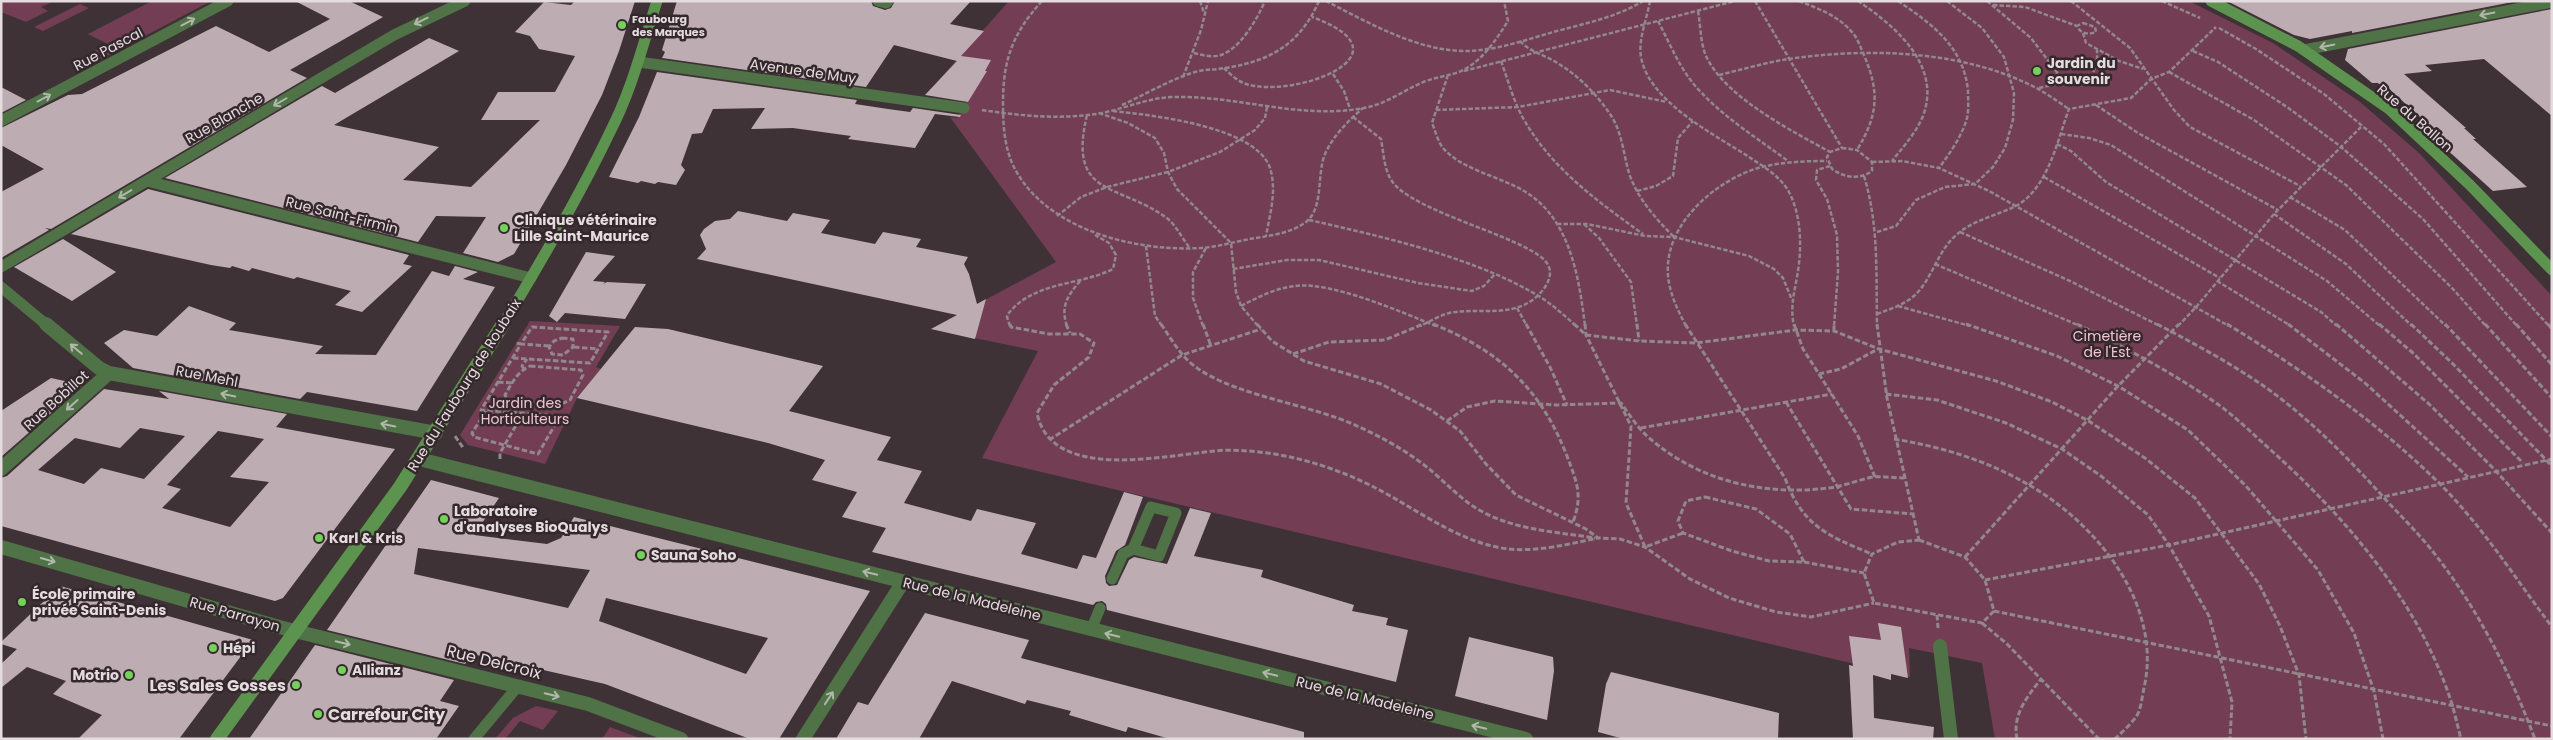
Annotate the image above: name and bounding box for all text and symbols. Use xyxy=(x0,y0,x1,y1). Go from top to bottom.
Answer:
one-way arrow xyxy=(2479,10,2495,20)
place label: Faubourg des Marques xyxy=(632,11,705,40)
one-way arrow xyxy=(180,17,195,26)
one-way arrow xyxy=(414,17,429,26)
marker: Faubourg des Marques xyxy=(616,19,628,31)
street label: Rue Pascal xyxy=(70,22,146,76)
one-way arrow xyxy=(2320,41,2336,51)
place label: Jardin du souvenir xyxy=(2047,53,2116,89)
street label: Avenue de Muy xyxy=(749,54,858,88)
marker: Jardin du souvenir xyxy=(2031,65,2043,77)
street label: Rue du Ballon xyxy=(2373,79,2457,157)
street label: Rue Blanche xyxy=(182,88,267,148)
one-way arrow xyxy=(37,93,52,103)
one-way arrow xyxy=(273,98,288,108)
one-way arrow xyxy=(118,189,132,199)
street label: Rue Saint-Firmin xyxy=(284,191,400,239)
place label: Clinique vétérinaire Lille Saint-Maurice xyxy=(514,210,657,246)
marker: Clinique vétérinaire Lille Saint-Maurice xyxy=(498,222,510,234)
street label: Rue du Faubourg de Roubaix xyxy=(402,294,526,475)
park label: Cimetière de l'Est xyxy=(2073,326,2142,362)
one-way arrow xyxy=(69,343,82,355)
street label: Rue Mehl xyxy=(174,360,240,392)
street label: Rue Bobillot xyxy=(19,365,93,435)
one-way arrow xyxy=(221,389,237,399)
park label: Jardin des Horticulteurs xyxy=(481,393,569,429)
one-way arrow xyxy=(66,399,79,411)
one-way arrow xyxy=(380,419,396,429)
place label: Laboratoire d'analyses BioQualys xyxy=(454,501,608,537)
marker: Laboratoire d'analyses BioQualys xyxy=(438,513,450,525)
place label: Karl & Kris xyxy=(329,528,403,548)
marker: Karl & Kris xyxy=(313,532,325,544)
place label: Sauna Soho xyxy=(651,545,736,565)
marker: Sauna Soho xyxy=(635,549,647,561)
one-way arrow xyxy=(40,556,56,566)
one-way arrow xyxy=(863,568,879,577)
street label: Rue de la Madeleine xyxy=(901,572,1043,626)
place label: École primaire privée Saint-Denis xyxy=(32,584,166,620)
street label: Rue Parrayon xyxy=(187,592,283,636)
marker: École primaire privée Saint-Denis xyxy=(16,596,28,608)
one-way arrow xyxy=(1105,630,1121,639)
place label: Hépi xyxy=(223,638,256,658)
one-way arrow xyxy=(335,639,351,648)
street label: Rue Delcroix xyxy=(444,639,544,685)
marker: Hépi xyxy=(207,642,219,654)
place label: Allianz xyxy=(352,660,401,680)
marker: Allianz xyxy=(336,664,348,676)
place label: Motrio xyxy=(73,665,119,685)
marker: Motrio xyxy=(123,669,135,681)
one-way arrow xyxy=(1263,669,1279,679)
street label: Rue de la Madeleine xyxy=(1294,671,1436,725)
place label: Les Sales Gosses xyxy=(150,674,286,697)
marker: Les Sales Gosses xyxy=(290,679,302,691)
one-way arrow xyxy=(543,691,559,700)
one-way arrow xyxy=(824,691,834,705)
place label: Carrefour City xyxy=(328,703,446,726)
marker: Carrefour City xyxy=(312,708,324,720)
one-way arrow xyxy=(1471,722,1487,731)

